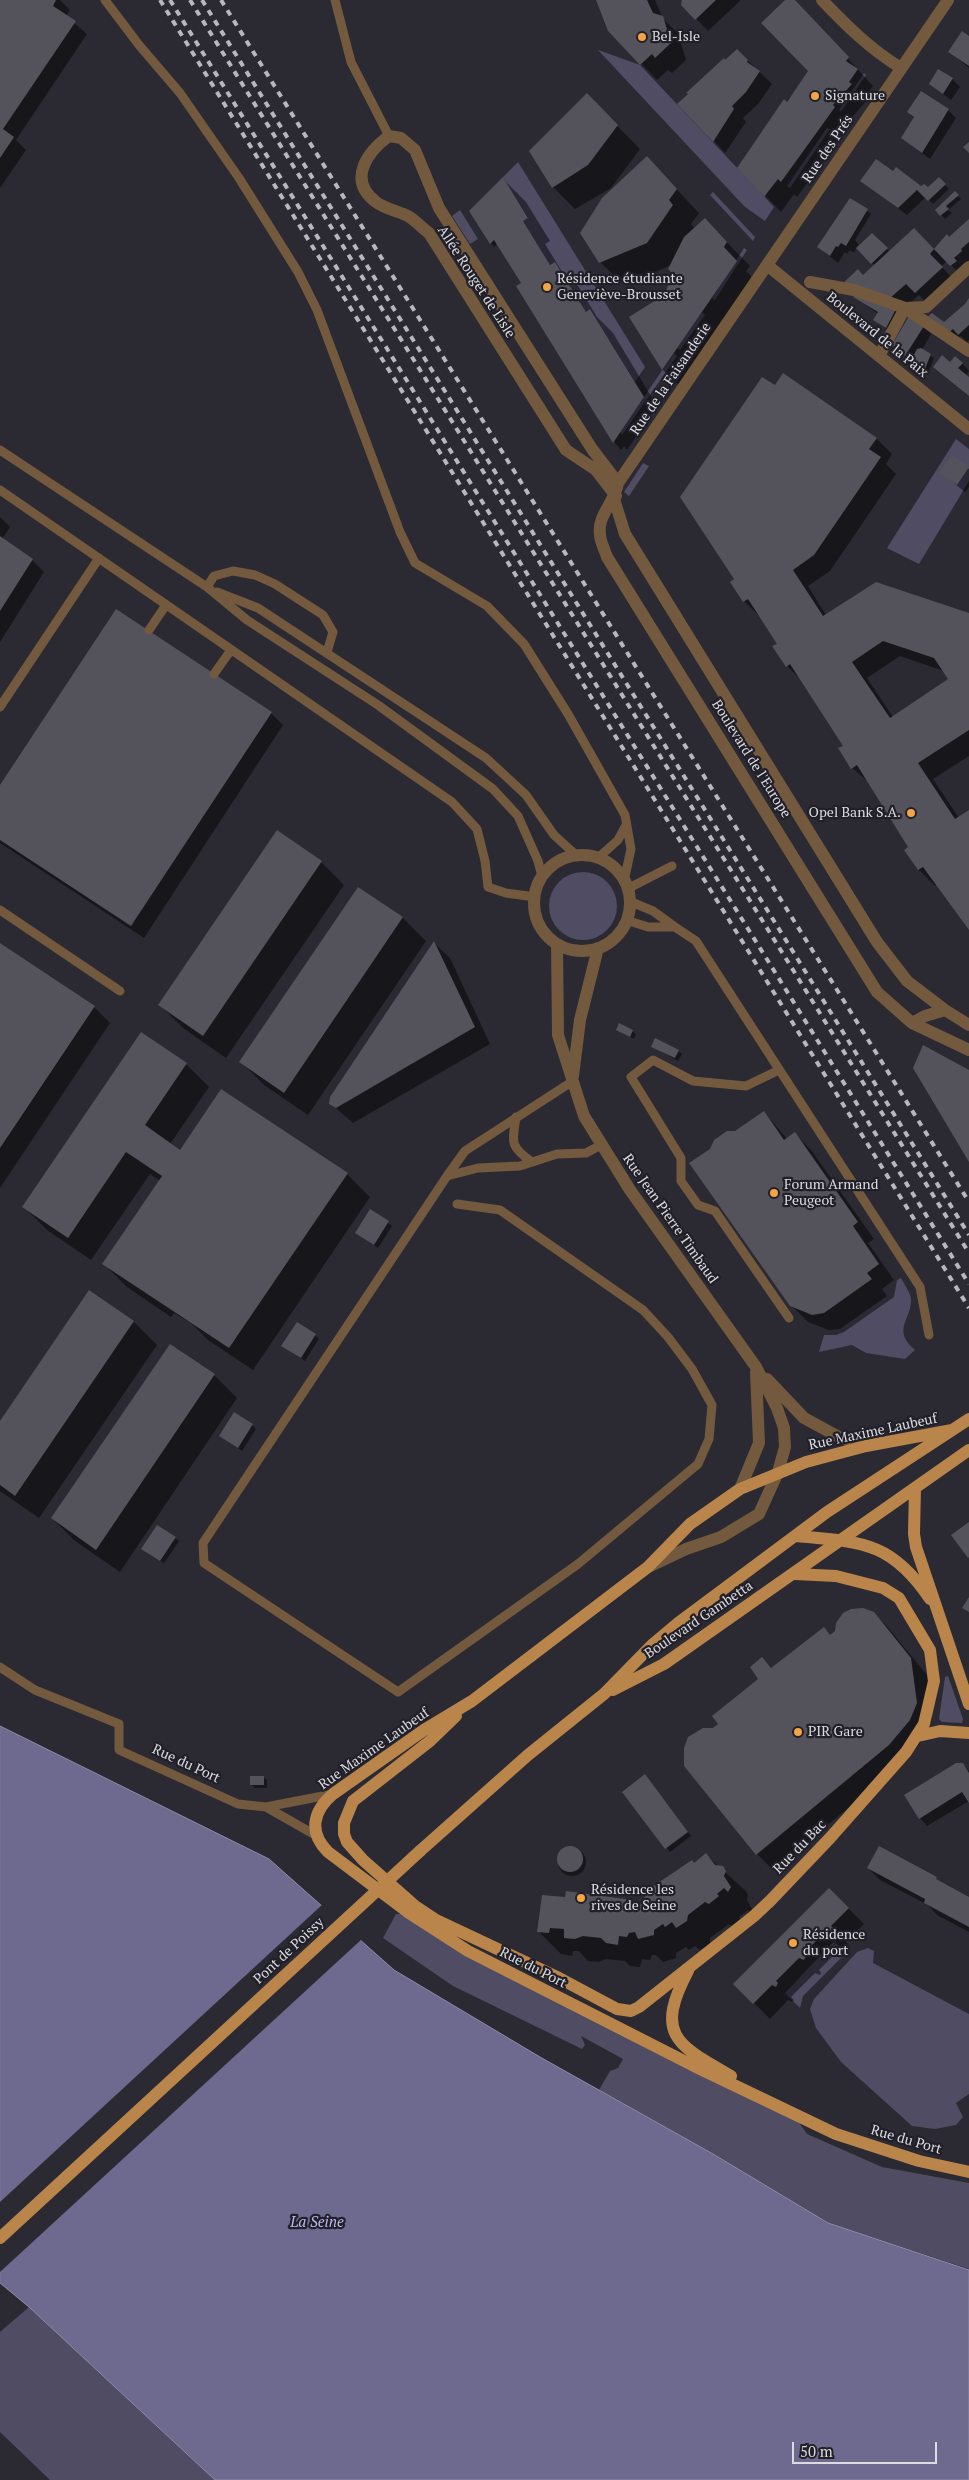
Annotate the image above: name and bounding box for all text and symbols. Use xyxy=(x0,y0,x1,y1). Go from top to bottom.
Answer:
place label: Bel-Isle xyxy=(652,29,700,45)
marker: Bel-Isle xyxy=(636,31,648,43)
place label: Signature xyxy=(825,88,885,104)
marker: Signature xyxy=(809,90,821,102)
street label: Rue des Prés xyxy=(799,112,857,186)
street label: Allée Rouget de Lisle xyxy=(433,223,519,341)
place label: Résidence étudiante Geneviève-Brousset xyxy=(557,271,683,304)
marker: Résidence étudiante Geneviève-Brousset xyxy=(541,281,553,293)
street label: Boulevard de la Paix xyxy=(823,289,931,381)
street label: Rue de la Faisanderie xyxy=(627,320,715,438)
street label: Boulevard de l'Europe xyxy=(708,697,794,821)
place label: Opel Bank S.A. xyxy=(809,805,901,821)
marker: Opel Bank S.A. xyxy=(905,807,917,819)
street label: Rue Jean Pierre Timbaud xyxy=(619,1151,721,1287)
place label: Forum Armand Peugeot xyxy=(784,1177,878,1210)
marker: Forum Armand Peugeot xyxy=(768,1187,780,1199)
street label: Rue Maxime Laubeuf xyxy=(807,1410,939,1454)
street label: Boulevard Gambetta xyxy=(642,1578,756,1662)
street label: Rue Maxime Laubeuf xyxy=(316,1705,432,1793)
place label: PIR Gare xyxy=(808,1724,863,1740)
marker: PIR Gare xyxy=(792,1726,804,1738)
street label: Rue du Port xyxy=(149,1741,223,1787)
street label: Rue du Bac xyxy=(770,1816,830,1878)
place label: Résidence les rives de Seine xyxy=(591,1882,676,1914)
marker: Résidence les rives de Seine xyxy=(575,1892,587,1904)
street label: Pont de Poissy xyxy=(250,1914,328,1988)
place label: Résidence du port xyxy=(803,1927,865,1960)
marker: Résidence du port xyxy=(787,1937,799,1949)
street label: Rue du Port xyxy=(497,1944,569,1992)
street label: Rue du Port xyxy=(869,2122,943,2158)
water label: La Seine xyxy=(290,2214,344,2232)
scale bar xyxy=(794,2432,939,2464)
text: 50 m xyxy=(800,2441,833,2461)

